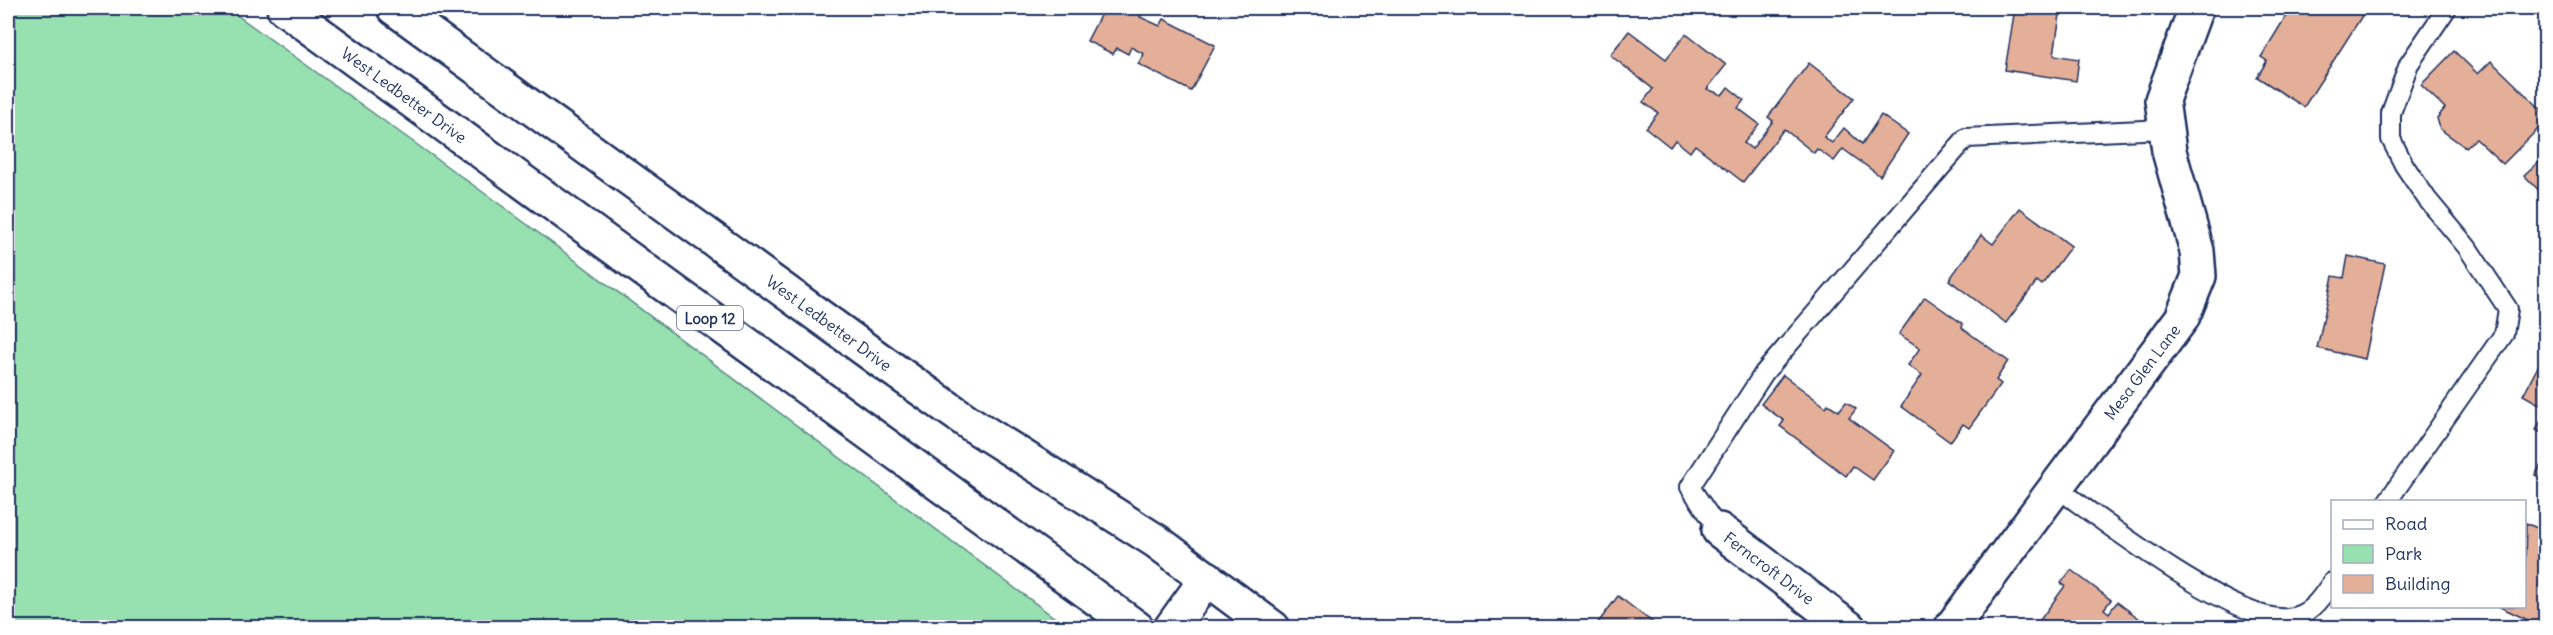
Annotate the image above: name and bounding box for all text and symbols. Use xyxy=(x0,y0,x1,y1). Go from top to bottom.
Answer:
street label: West Ledbetter Drive xyxy=(337,43,471,147)
street label: West Ledbetter Drive xyxy=(762,271,896,375)
road number: Loop 12 xyxy=(677,306,743,330)
street label: Mesa Glen Lane xyxy=(2100,320,2184,424)
legend xyxy=(2331,500,2526,608)
text: Road xyxy=(2385,512,2428,535)
street label: Ferncroft Drive xyxy=(1720,527,1818,609)
text: Park xyxy=(2385,542,2422,565)
text: Building xyxy=(2385,572,2450,595)

